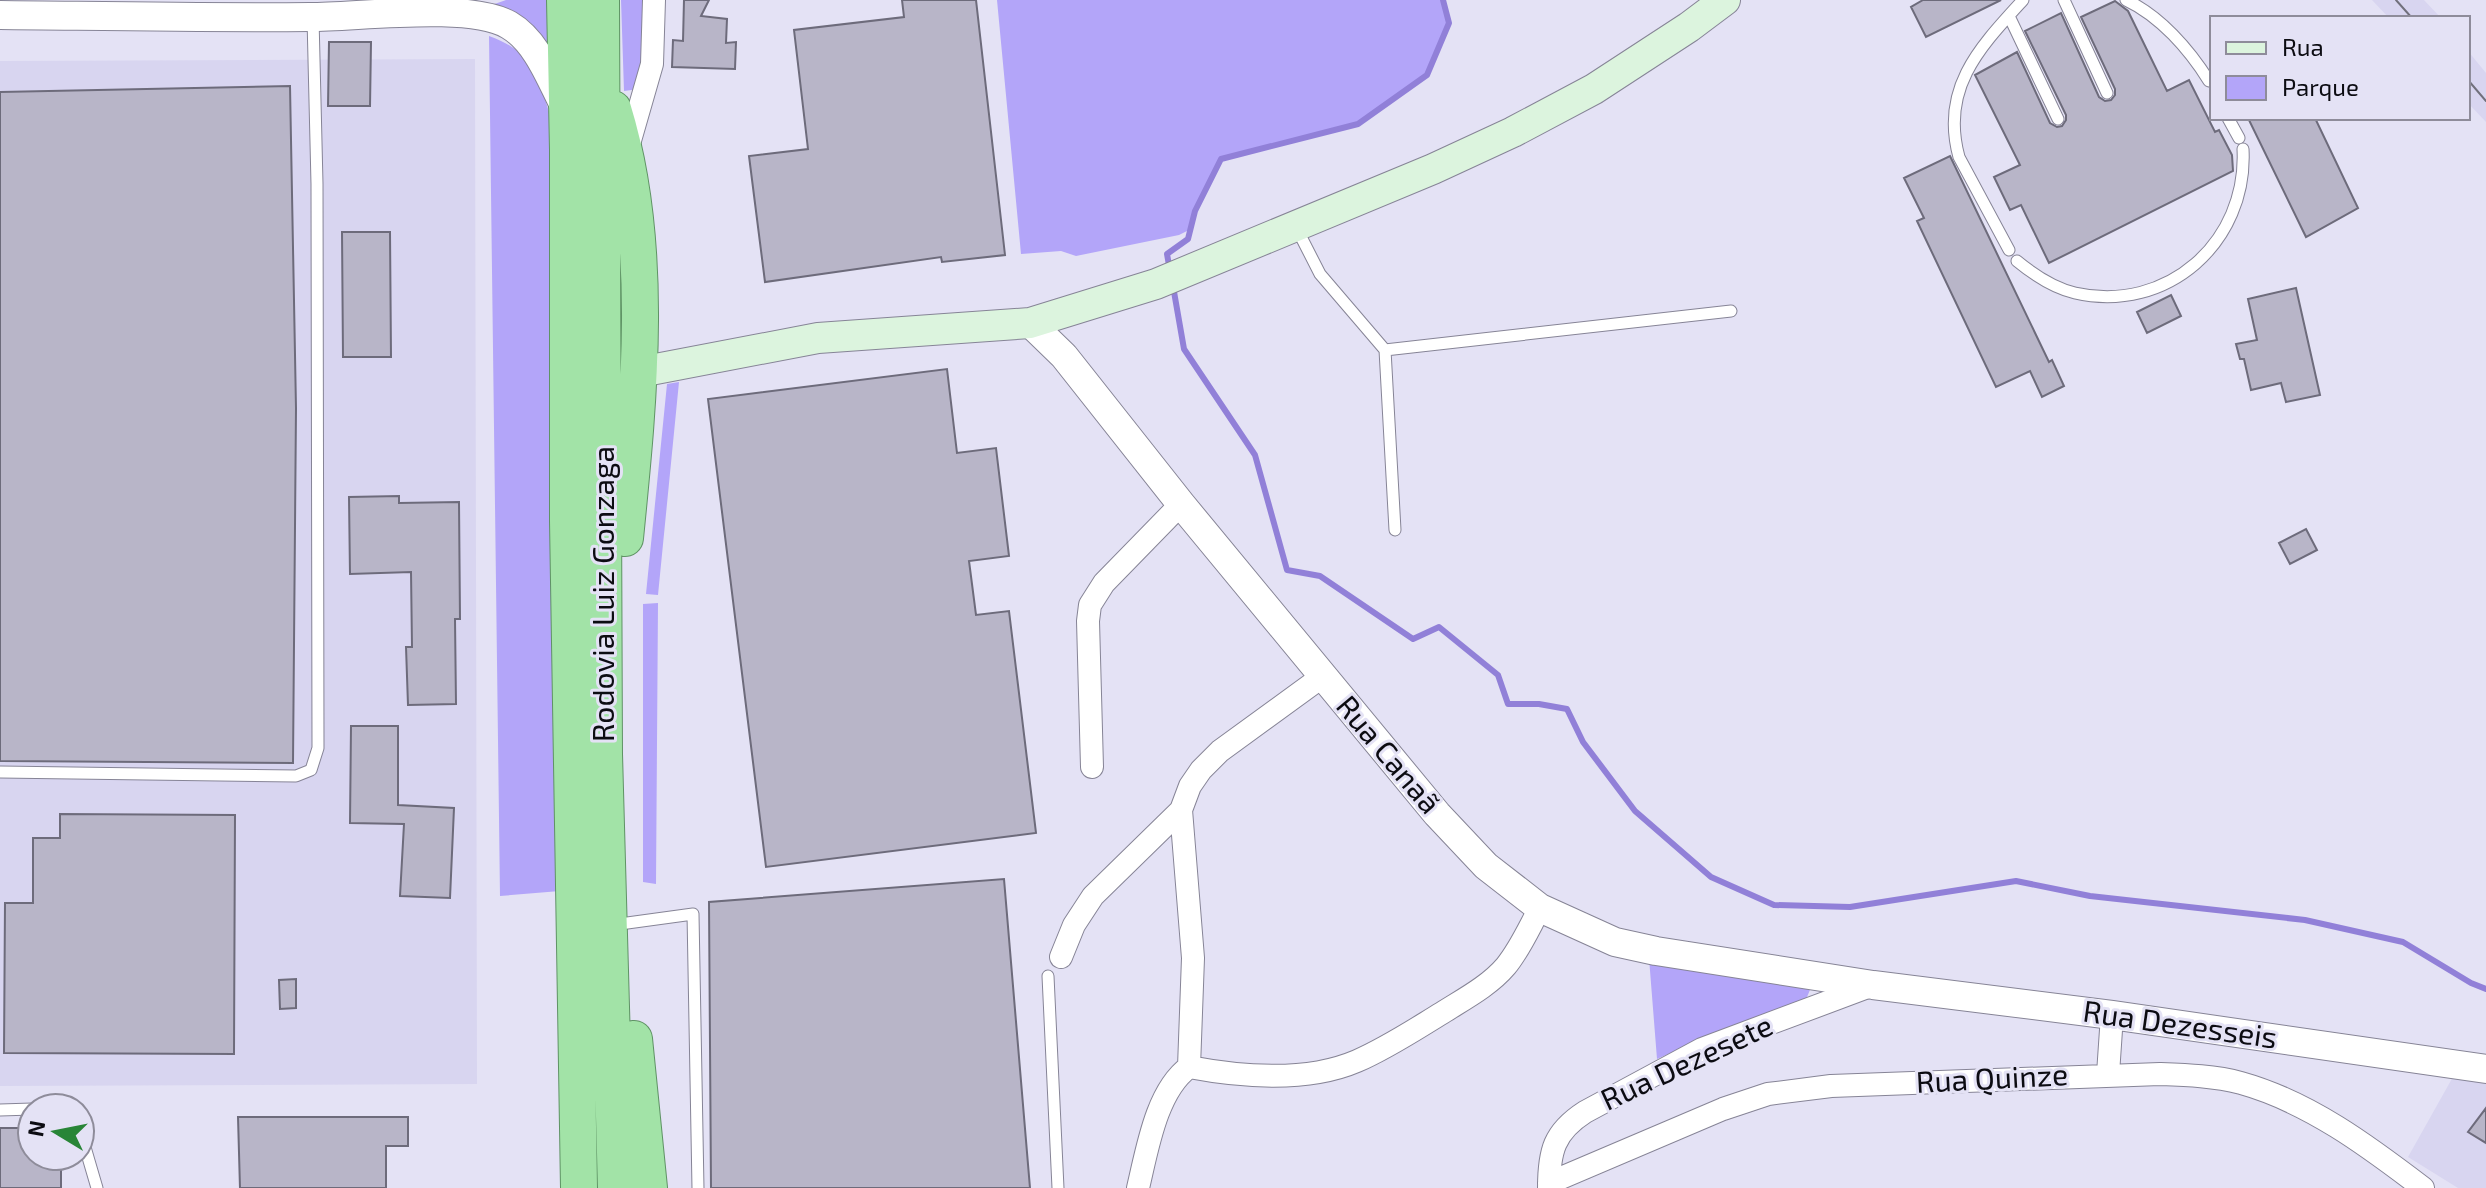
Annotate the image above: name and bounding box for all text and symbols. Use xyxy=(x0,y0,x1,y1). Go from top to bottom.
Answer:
legend xyxy=(2210,16,2470,120)
text: Rua xyxy=(2282,32,2324,61)
text: Parque xyxy=(2282,72,2359,101)
street label: Rodovia Luiz Gonzaga xyxy=(584,446,620,742)
street label: Rua Canaã xyxy=(1330,687,1449,820)
street label: Rua Dezesseis xyxy=(2081,992,2280,1054)
street label: Rua Dezesete xyxy=(1595,1006,1778,1117)
street label: Rua Quinze xyxy=(1915,1055,2069,1099)
north arrow xyxy=(16,1092,96,1172)
text: N xyxy=(21,1118,50,1138)

